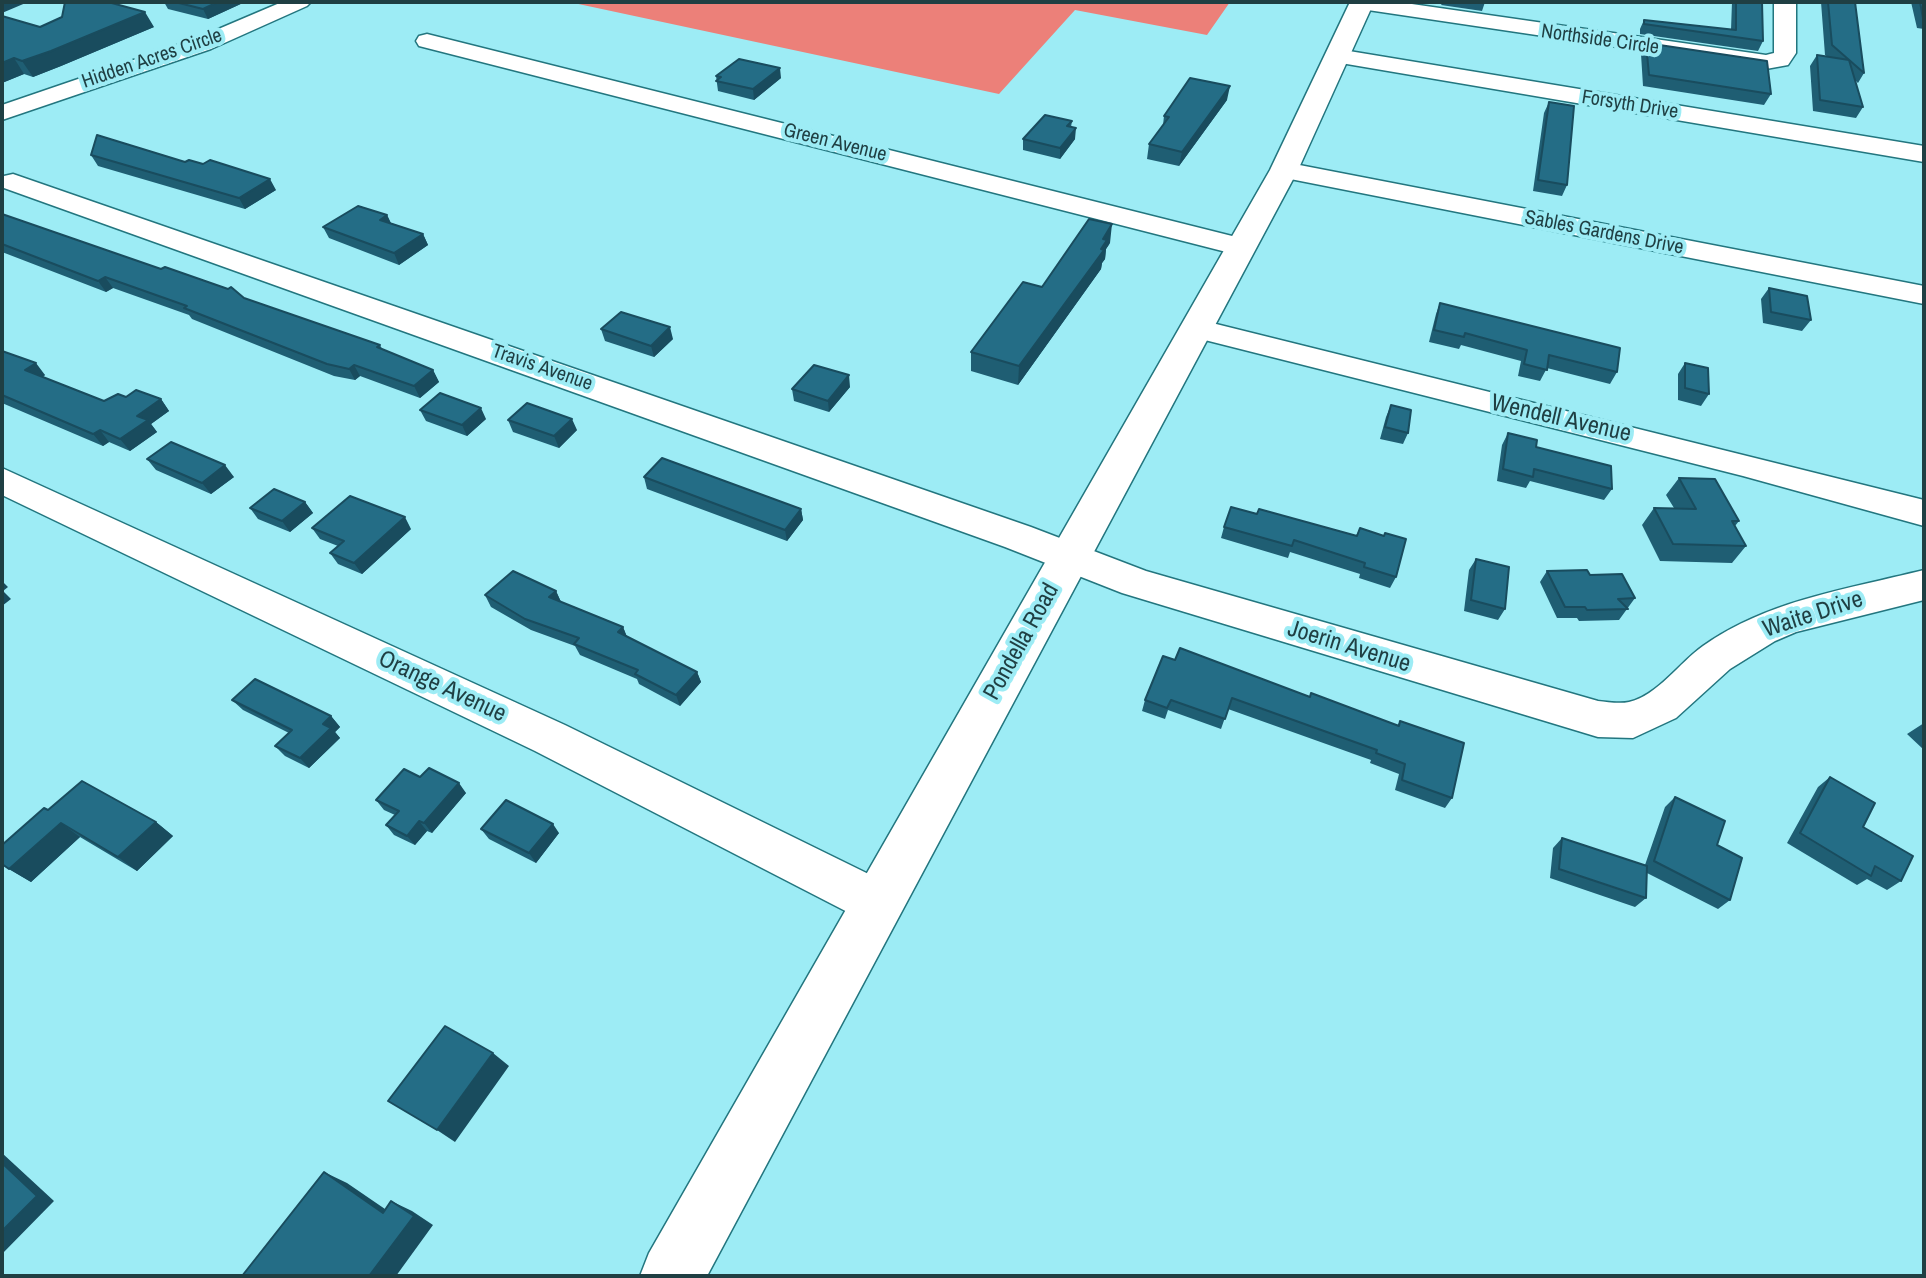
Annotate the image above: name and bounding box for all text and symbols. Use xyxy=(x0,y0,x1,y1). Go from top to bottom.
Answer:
street label: Northside Circle xyxy=(1540,20,1660,60)
street label: Hidden Acres Circle xyxy=(79,24,225,94)
street label: Forsyth Drive xyxy=(1580,86,1680,124)
street label: Green Avenue xyxy=(781,119,889,167)
street label: Sables Gardens Drive xyxy=(1523,206,1685,260)
street label: Travis Avenue xyxy=(489,340,595,396)
street label: Wendell Avenue xyxy=(1488,389,1634,449)
street label: Pondella Road xyxy=(978,579,1066,705)
street label: Waite Drive xyxy=(1759,585,1867,645)
street label: Joerin Avenue xyxy=(1284,615,1414,679)
street label: Orange Avenue xyxy=(374,645,510,729)

